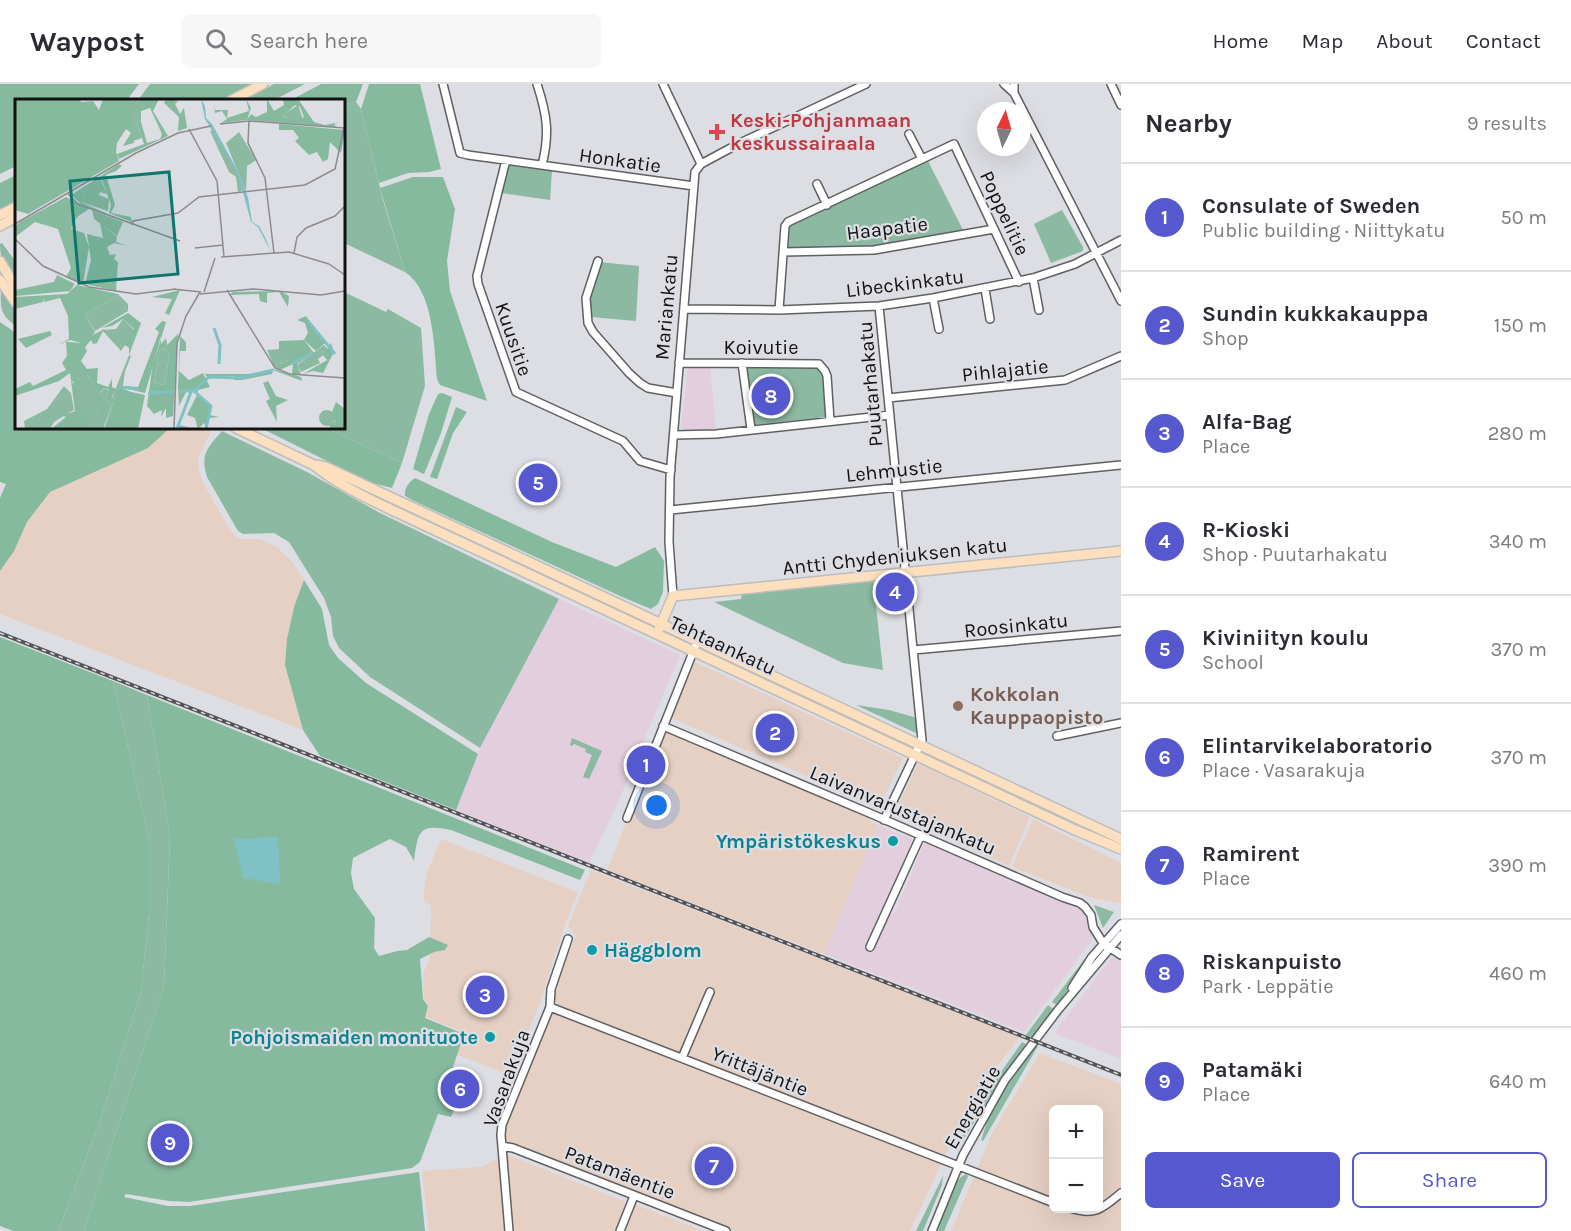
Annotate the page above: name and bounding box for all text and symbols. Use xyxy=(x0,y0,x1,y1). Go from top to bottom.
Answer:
search box xyxy=(181,14,601,68)
text: Waypost xyxy=(30,25,145,58)
icon: search xyxy=(202,25,235,58)
text: Search here xyxy=(250,28,368,54)
text: Home xyxy=(1213,29,1269,53)
text: Map xyxy=(1302,29,1343,53)
text: About xyxy=(1376,29,1433,53)
text: Contact xyxy=(1466,29,1541,53)
inset map xyxy=(15,99,345,429)
north arrow xyxy=(977,102,1031,156)
text: Nearby xyxy=(1145,108,1232,139)
place label: Keski-Pohjanmaan keskussairaala xyxy=(730,109,911,155)
text: 9 results xyxy=(1467,112,1547,135)
marker: Keski-Pohjanmaan keskussairaala xyxy=(708,123,726,141)
street label: Honkatie xyxy=(578,143,662,178)
street label: Poppelitie xyxy=(975,167,1034,259)
text: Consulate of Sweden xyxy=(1202,193,1420,219)
text: 1 xyxy=(1161,206,1168,229)
text: 50 m xyxy=(1500,206,1547,229)
street label: Haapatie xyxy=(845,212,929,245)
text: Public building · Niittykatu xyxy=(1202,219,1445,242)
street label: Mariankatu xyxy=(650,253,683,361)
street label: Libeckinkatu xyxy=(845,265,966,302)
street label: Kuusitie xyxy=(490,299,537,379)
text: Sundin kukkakauppa xyxy=(1202,301,1429,327)
text: 2 xyxy=(1158,314,1171,337)
text: 150 m xyxy=(1494,314,1547,337)
street label: Puutarhakatu xyxy=(854,320,887,448)
text: Shop xyxy=(1202,327,1249,350)
street label: Koivutie xyxy=(724,336,798,359)
street label: Pihlajatie xyxy=(961,355,1049,386)
pin: 8 xyxy=(752,374,790,418)
text: Alfa-Bag xyxy=(1202,409,1292,435)
text: 3 xyxy=(1158,422,1171,445)
text: 280 m xyxy=(1488,422,1547,445)
text: Place xyxy=(1202,435,1250,458)
street label: Lehmustie xyxy=(845,454,943,487)
pin: 5 xyxy=(518,460,558,506)
text: R-Kioski xyxy=(1202,517,1290,543)
text: 4 xyxy=(1159,530,1170,553)
text: 340 m xyxy=(1489,530,1547,553)
street label: Antti Chydeniuksen katu xyxy=(781,533,1009,580)
text: Shop · Puutarhakatu xyxy=(1202,543,1388,566)
pin: 4 xyxy=(876,570,914,614)
street label: Roosinkatu xyxy=(963,609,1069,642)
street label: Tehtaankatu xyxy=(666,611,779,680)
text: Kiviniityn koulu xyxy=(1202,625,1369,651)
text: 5 xyxy=(1159,638,1170,661)
text: 370 m xyxy=(1490,638,1547,661)
text: School xyxy=(1202,651,1264,674)
place label: Kokkolan Kauppaopisto xyxy=(970,683,1103,729)
marker: Kokkolan Kauppaopisto xyxy=(951,699,965,713)
pin: 2 xyxy=(756,710,794,756)
text: Elintarvikelaboratorio xyxy=(1202,733,1432,759)
pin: 1 xyxy=(626,742,666,788)
text: 6 xyxy=(1158,746,1171,769)
text: 370 m xyxy=(1490,746,1547,769)
text: Place · Vasarakuja xyxy=(1202,759,1365,782)
street label: Laivanvarustajankatu xyxy=(806,761,999,860)
your location xyxy=(642,791,671,820)
place label: Ympäristökeskus xyxy=(716,830,881,853)
marker: Ympäristökeskus xyxy=(886,834,900,848)
text: Ramirent xyxy=(1202,841,1300,867)
text: 7 xyxy=(1160,854,1169,877)
text: 390 m xyxy=(1488,854,1547,877)
text: Place xyxy=(1202,867,1250,890)
place label: Häggblom xyxy=(604,939,702,962)
marker: Häggblom xyxy=(585,943,599,957)
text: Riskanpuisto xyxy=(1202,949,1342,975)
text: 8 xyxy=(1158,962,1171,985)
text: 460 m xyxy=(1489,962,1547,985)
pin: 3 xyxy=(466,972,504,1018)
text: Park · Leppätie xyxy=(1202,975,1333,998)
place label: Pohjoismaiden monituote xyxy=(230,1026,478,1049)
street label: Vasarakuja xyxy=(478,1026,535,1130)
marker: Pohjoismaiden monituote xyxy=(483,1030,497,1044)
street label: Yrittäjäntie xyxy=(708,1042,811,1101)
text: Patamäki xyxy=(1202,1057,1303,1083)
street label: Energiatie xyxy=(939,1061,1006,1153)
pin: 6 xyxy=(440,1066,480,1112)
text: 9 xyxy=(1158,1070,1171,1093)
text: 640 m xyxy=(1489,1070,1547,1093)
text: Place xyxy=(1202,1083,1250,1106)
map controls xyxy=(1049,1105,1103,1213)
button: + xyxy=(1049,1105,1103,1159)
pin: 9 xyxy=(150,1120,190,1166)
street label: Patamäentie xyxy=(561,1141,678,1204)
pin: 7 xyxy=(694,1144,734,1188)
button: Save xyxy=(1145,1152,1340,1208)
button: Share xyxy=(1352,1152,1547,1208)
button: − xyxy=(1049,1159,1103,1213)

